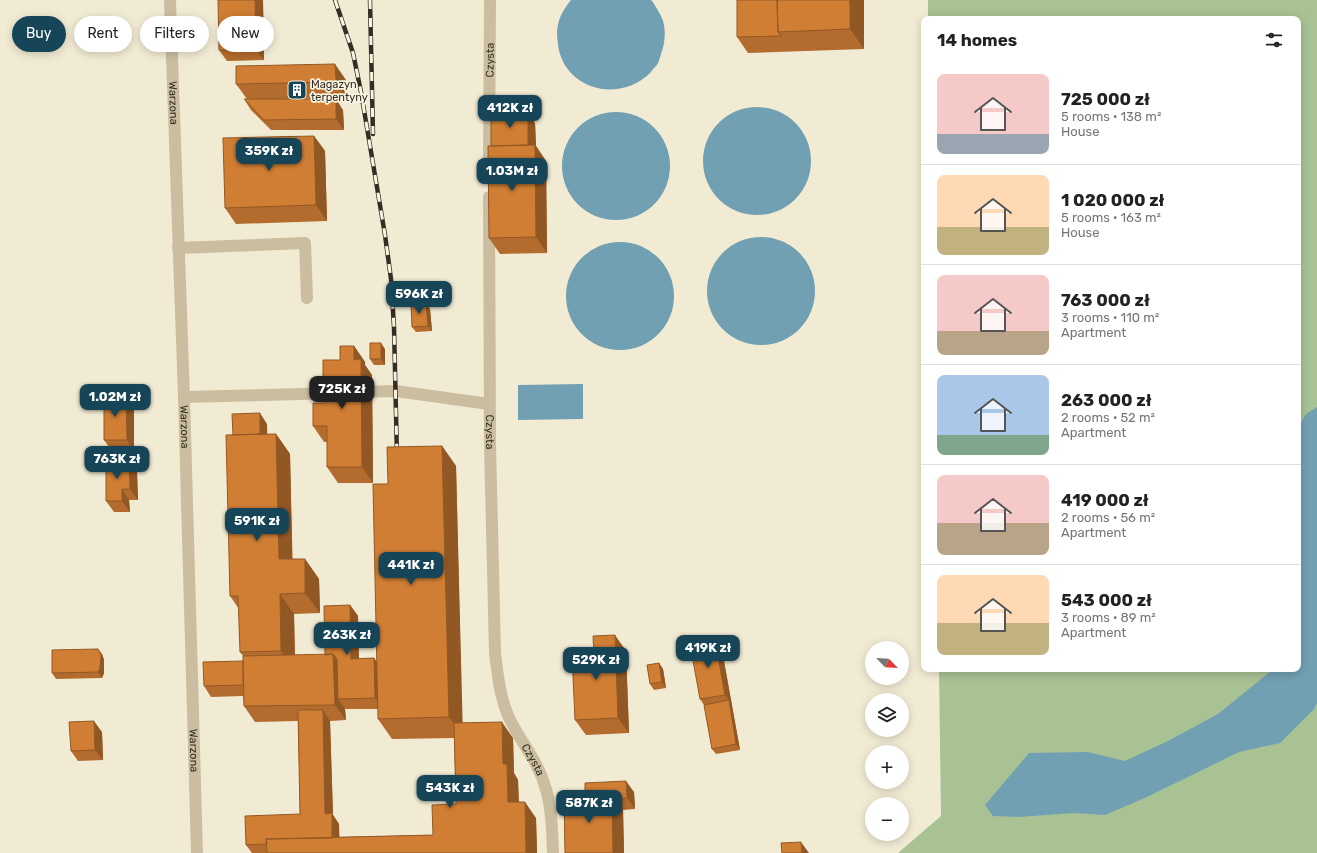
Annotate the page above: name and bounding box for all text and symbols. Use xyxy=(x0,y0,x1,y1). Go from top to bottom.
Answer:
chip: Buy xyxy=(12,16,66,52)
chip: Rent xyxy=(74,16,132,52)
chip: Filters xyxy=(140,16,209,52)
chip: New xyxy=(217,16,274,52)
icon: filters xyxy=(1263,29,1285,51)
text: 14 homes xyxy=(937,30,1017,50)
street label: Czysta xyxy=(483,43,496,77)
place label: Magazyn terpentyny xyxy=(311,78,368,104)
building icon: Magazyn terpentyny xyxy=(286,79,308,101)
street label: Warzona xyxy=(166,81,181,125)
text: 725 000 zł xyxy=(1061,89,1150,109)
icon: home xyxy=(969,90,1017,138)
pin: 412K zł xyxy=(473,95,547,129)
text: 412K zł xyxy=(487,100,533,115)
text: 5 rooms · 138 m² xyxy=(1061,109,1161,124)
text: House xyxy=(1061,124,1099,139)
pin: 359K zł xyxy=(232,138,306,172)
text: 359K zł xyxy=(245,143,293,158)
pin: 1.03M zł xyxy=(471,158,553,192)
text: 1.03M zł xyxy=(486,163,538,178)
text: 1 020 000 zł xyxy=(1061,190,1164,210)
icon: home xyxy=(969,191,1017,239)
text: 5 rooms · 163 m² xyxy=(1061,210,1161,225)
text: House xyxy=(1061,225,1099,240)
pin: 596K zł xyxy=(382,281,456,315)
text: 596K zł xyxy=(395,286,443,301)
text: 763 000 zł xyxy=(1061,290,1150,310)
icon: home xyxy=(969,291,1017,339)
text: 3 rooms · 110 m² xyxy=(1061,310,1159,325)
text: Apartment xyxy=(1061,325,1126,340)
pin: 725K zł xyxy=(305,376,379,410)
text: 725K zł xyxy=(318,381,366,396)
pin: 1.02M zł xyxy=(74,384,156,418)
text: 1.02M zł xyxy=(89,389,141,404)
text: 263 000 zł xyxy=(1061,390,1151,410)
icon: home xyxy=(969,391,1017,439)
street label: Warzona xyxy=(178,405,192,449)
text: 2 rooms · 52 m² xyxy=(1061,410,1155,425)
street label: Czysta xyxy=(483,415,497,450)
text: Apartment xyxy=(1061,425,1126,440)
pin: 763K zł xyxy=(80,446,154,480)
text: 763K zł xyxy=(93,451,141,466)
text: 419 000 zł xyxy=(1061,490,1149,510)
icon: home xyxy=(969,491,1017,539)
pin: 591K zł xyxy=(220,508,294,542)
text: 2 rooms · 56 m² xyxy=(1061,510,1155,525)
text: 591K zł xyxy=(234,513,280,528)
text: Apartment xyxy=(1061,525,1126,540)
pin: 441K zł xyxy=(374,552,448,586)
text: 441K zł xyxy=(388,557,434,572)
text: 543 000 zł xyxy=(1061,590,1152,610)
icon: home xyxy=(969,591,1017,639)
text: 3 rooms · 89 m² xyxy=(1061,610,1156,625)
pin: 263K zł xyxy=(310,622,384,656)
text: Apartment xyxy=(1061,625,1126,640)
text: 263K zł xyxy=(323,627,371,642)
pin: 419K zł xyxy=(671,635,745,669)
text: 419K zł xyxy=(685,640,731,655)
north arrow xyxy=(865,641,909,685)
map controls xyxy=(865,641,909,841)
pin: 529K zł xyxy=(559,647,633,681)
text: 529K zł xyxy=(572,652,620,667)
button: layers xyxy=(865,693,909,737)
street label: Warzona xyxy=(187,729,201,773)
street label: Czysta xyxy=(519,741,547,778)
button: + xyxy=(865,745,909,789)
pin: 543K zł xyxy=(413,775,487,809)
text: 543K zł xyxy=(426,780,474,795)
pin: 587K zł xyxy=(552,790,626,824)
text: 587K zł xyxy=(565,795,613,810)
button: − xyxy=(865,797,909,841)

